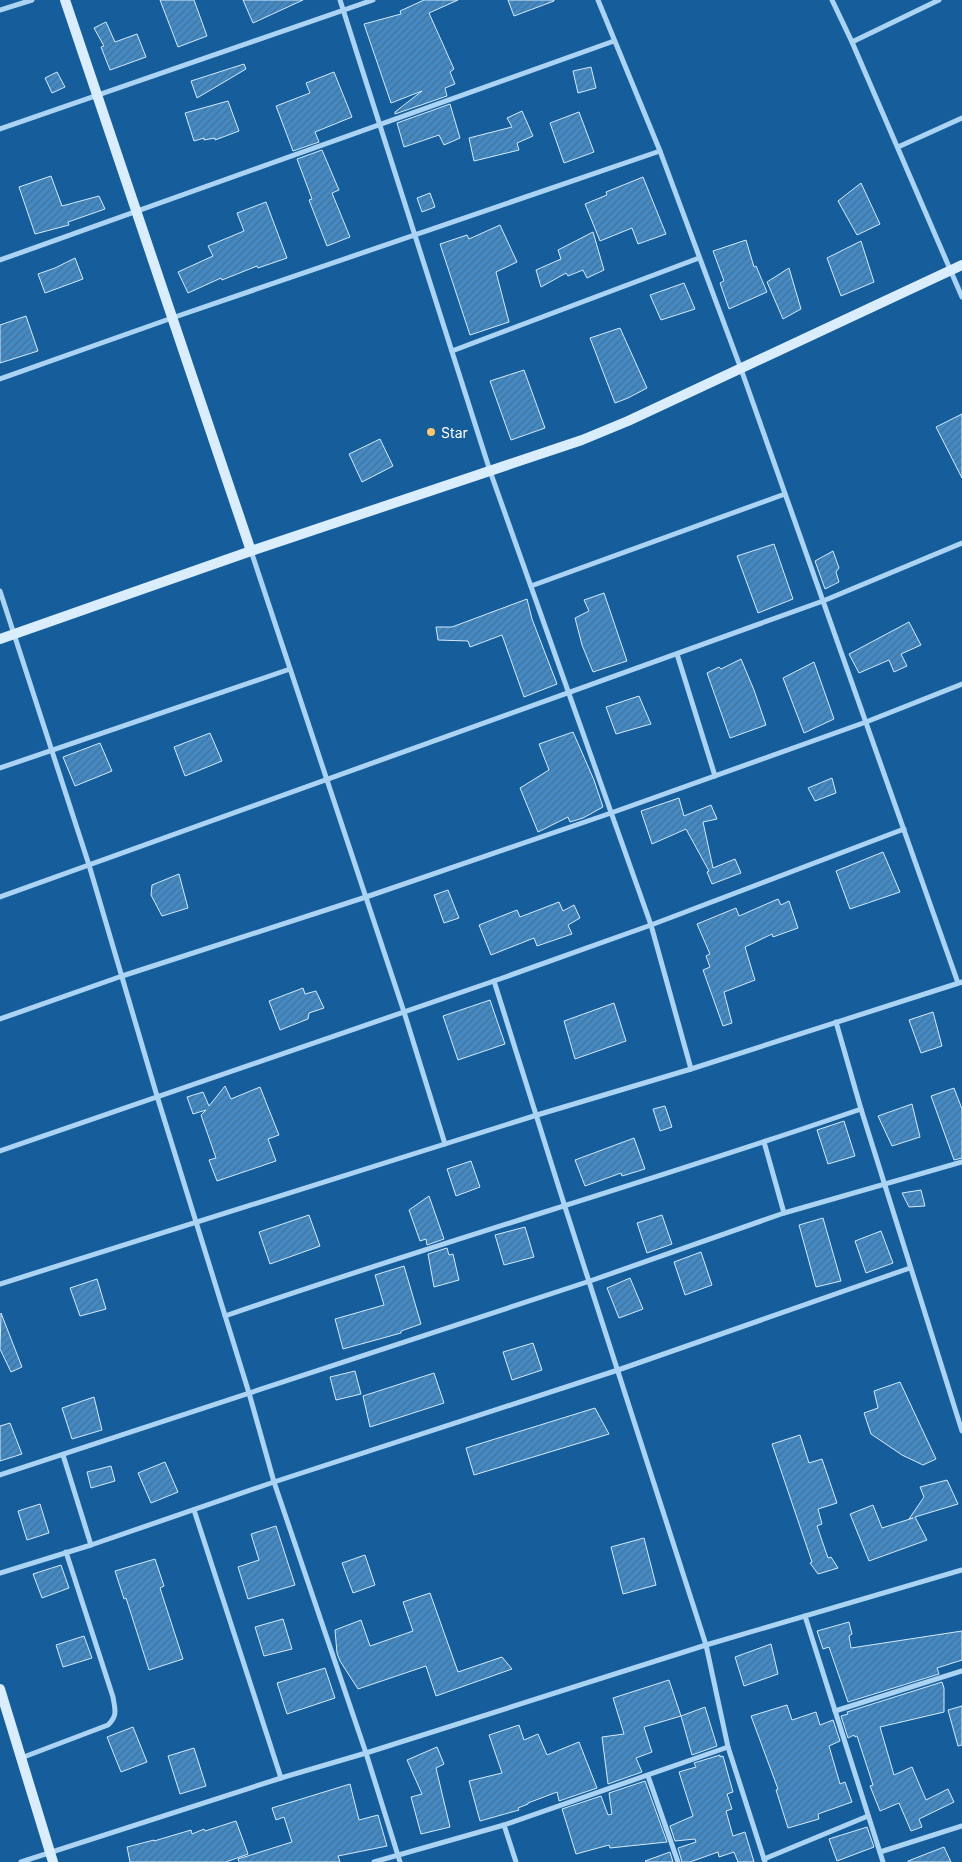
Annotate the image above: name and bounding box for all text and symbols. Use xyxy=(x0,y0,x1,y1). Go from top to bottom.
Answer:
place label: Star xyxy=(441,424,468,441)
marker: Star xyxy=(425,426,437,438)

